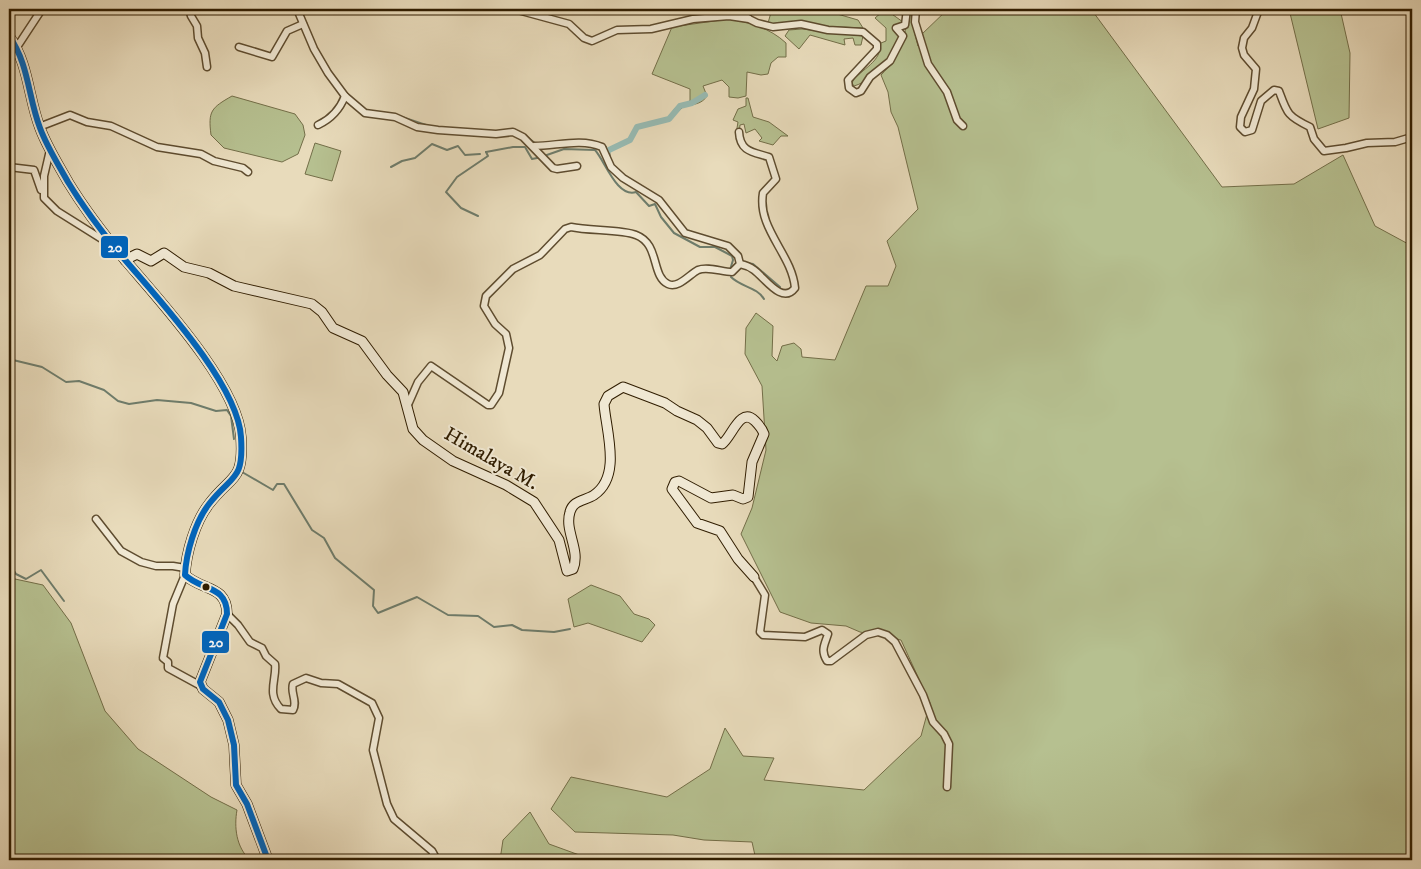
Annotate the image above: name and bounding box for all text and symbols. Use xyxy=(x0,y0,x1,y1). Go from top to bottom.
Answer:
line badge: 20 xyxy=(100,235,129,259)
text: 20 xyxy=(108,239,123,257)
street label: Himalaya M. xyxy=(439,422,543,496)
unlabelled marker xyxy=(201,582,211,592)
line badge: 20 xyxy=(201,630,230,654)
text: 20 xyxy=(209,634,224,652)

